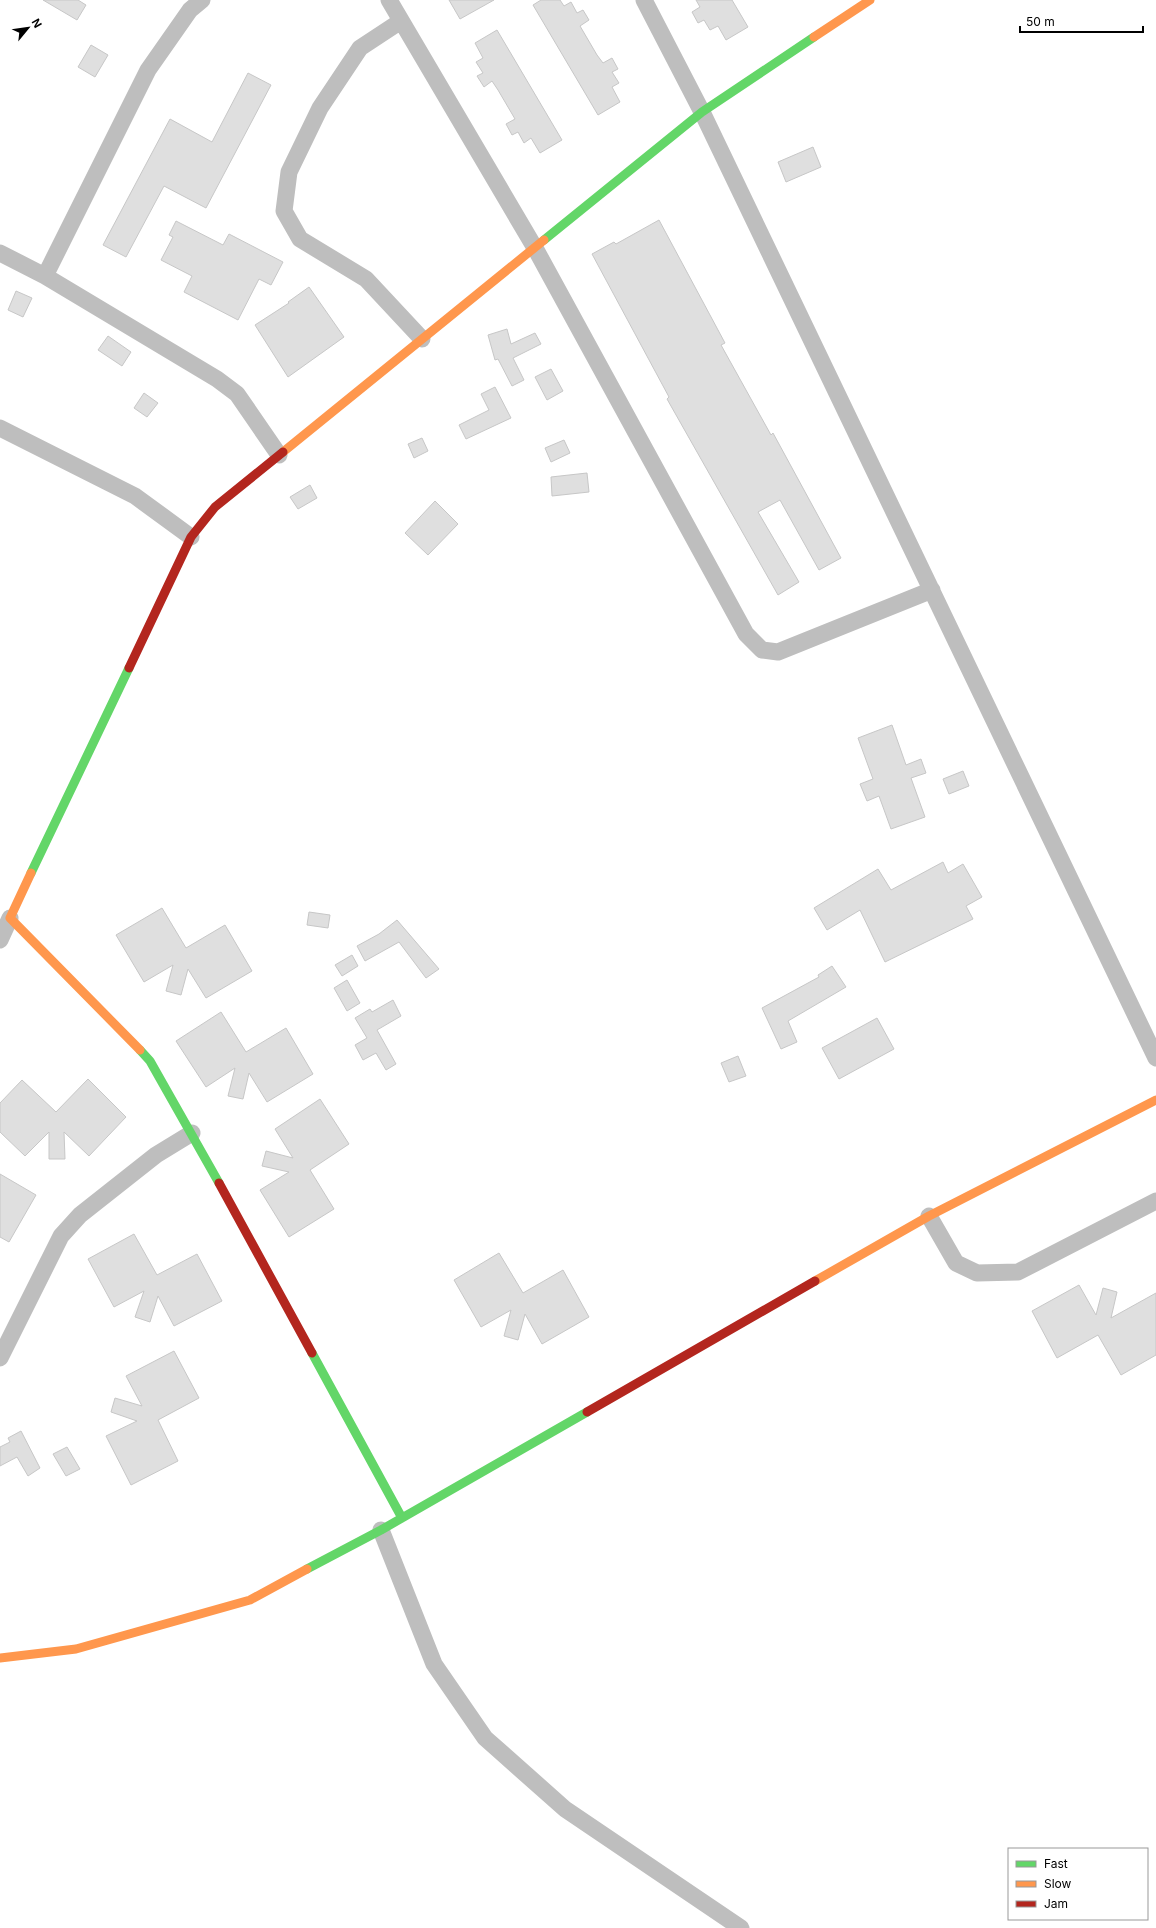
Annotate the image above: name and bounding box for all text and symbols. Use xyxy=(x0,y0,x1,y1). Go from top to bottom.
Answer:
north arrow xyxy=(8,8,48,48)
scale bar xyxy=(1020,8,1143,34)
text: 50 m xyxy=(1026,14,1055,29)
text: N xyxy=(29,16,45,30)
legend xyxy=(1008,1848,1148,1920)
text: Fast xyxy=(1044,1856,1068,1871)
text: Slow xyxy=(1044,1876,1072,1891)
text: Jam xyxy=(1044,1896,1068,1911)

